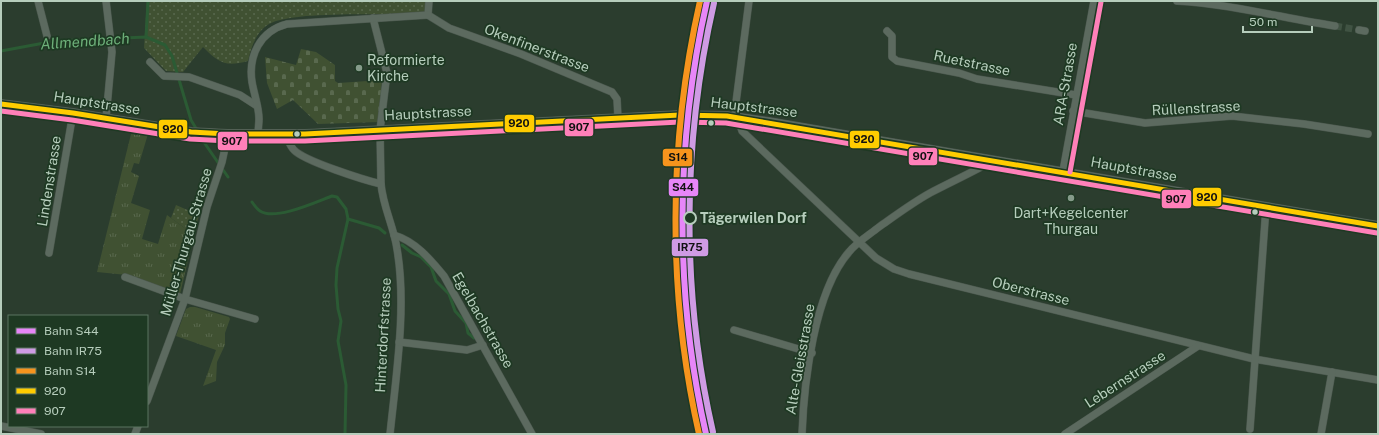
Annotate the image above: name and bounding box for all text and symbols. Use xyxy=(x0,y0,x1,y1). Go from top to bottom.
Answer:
scale bar xyxy=(1243,8,1312,34)
text: 50 m xyxy=(1249,15,1277,29)
street label: Okenfinerstrasse xyxy=(482,21,592,75)
water label: Allmendbach xyxy=(40,29,130,53)
street label: ARA-Strasse xyxy=(1050,41,1080,126)
street label: Ruetstrasse xyxy=(932,47,1012,79)
place label: Reformierte Kirche xyxy=(367,52,445,84)
marker: Reformierte Kirche xyxy=(354,63,364,73)
street label: Hauptstrasse xyxy=(53,88,141,118)
street label: Hauptstrasse xyxy=(710,94,798,120)
street label: Rüllenstrasse xyxy=(1151,98,1241,118)
street label: Hauptstrasse xyxy=(384,103,472,123)
line badge: 920 xyxy=(504,114,535,133)
text: 920 xyxy=(508,117,530,129)
line badge: 907 xyxy=(564,118,594,137)
unlabelled marker xyxy=(706,118,716,128)
line badge: 920 xyxy=(158,119,188,139)
text: 907 xyxy=(568,121,590,133)
text: 920 xyxy=(162,123,184,135)
unlabelled marker xyxy=(292,129,302,139)
line badge: 920 xyxy=(849,130,880,149)
line badge: 907 xyxy=(217,131,248,151)
text: 920 xyxy=(853,133,875,145)
street label: Lindenstrasse xyxy=(34,135,64,227)
text: 907 xyxy=(221,135,243,147)
line badge: 907 xyxy=(908,147,938,166)
line badge: S14 xyxy=(662,148,693,167)
text: 907 xyxy=(912,150,934,162)
text: S14 xyxy=(668,151,688,163)
street label: Hauptstrasse xyxy=(1090,154,1178,184)
street label: Müller-Thurgau-Strasse xyxy=(157,166,215,318)
line badge: S44 xyxy=(668,178,699,197)
text: S44 xyxy=(672,181,694,193)
line badge: 920 xyxy=(1192,187,1222,207)
line badge: 907 xyxy=(1161,189,1192,209)
text: 920 xyxy=(1196,191,1218,203)
marker: Dart+Kegelcenter Thurgau xyxy=(1066,193,1076,203)
text: 907 xyxy=(1165,193,1187,205)
place label: Dart+Kegelcenter Thurgau xyxy=(1013,205,1129,237)
unlabelled marker xyxy=(1250,207,1260,217)
place label: Tägerwilen Dorf xyxy=(700,210,807,226)
marker: Tägerwilen Dorf xyxy=(683,211,697,225)
line badge: IR75 xyxy=(671,238,709,257)
text: IR75 xyxy=(677,241,703,253)
street label: Egelbachstrasse xyxy=(449,269,517,371)
street label: Oberstrasse xyxy=(991,274,1071,308)
street label: Hinterdorfstrasse xyxy=(372,277,394,393)
street label: Alte-Gleisstrasse xyxy=(782,302,818,416)
legend xyxy=(8,315,148,427)
text: Bahn S44 xyxy=(44,324,99,338)
text: Bahn IR75 xyxy=(44,344,102,358)
street label: Lebernstrasse xyxy=(1082,347,1168,411)
text: Bahn S14 xyxy=(44,364,96,378)
text: 920 xyxy=(44,384,66,398)
text: 907 xyxy=(44,404,66,418)

